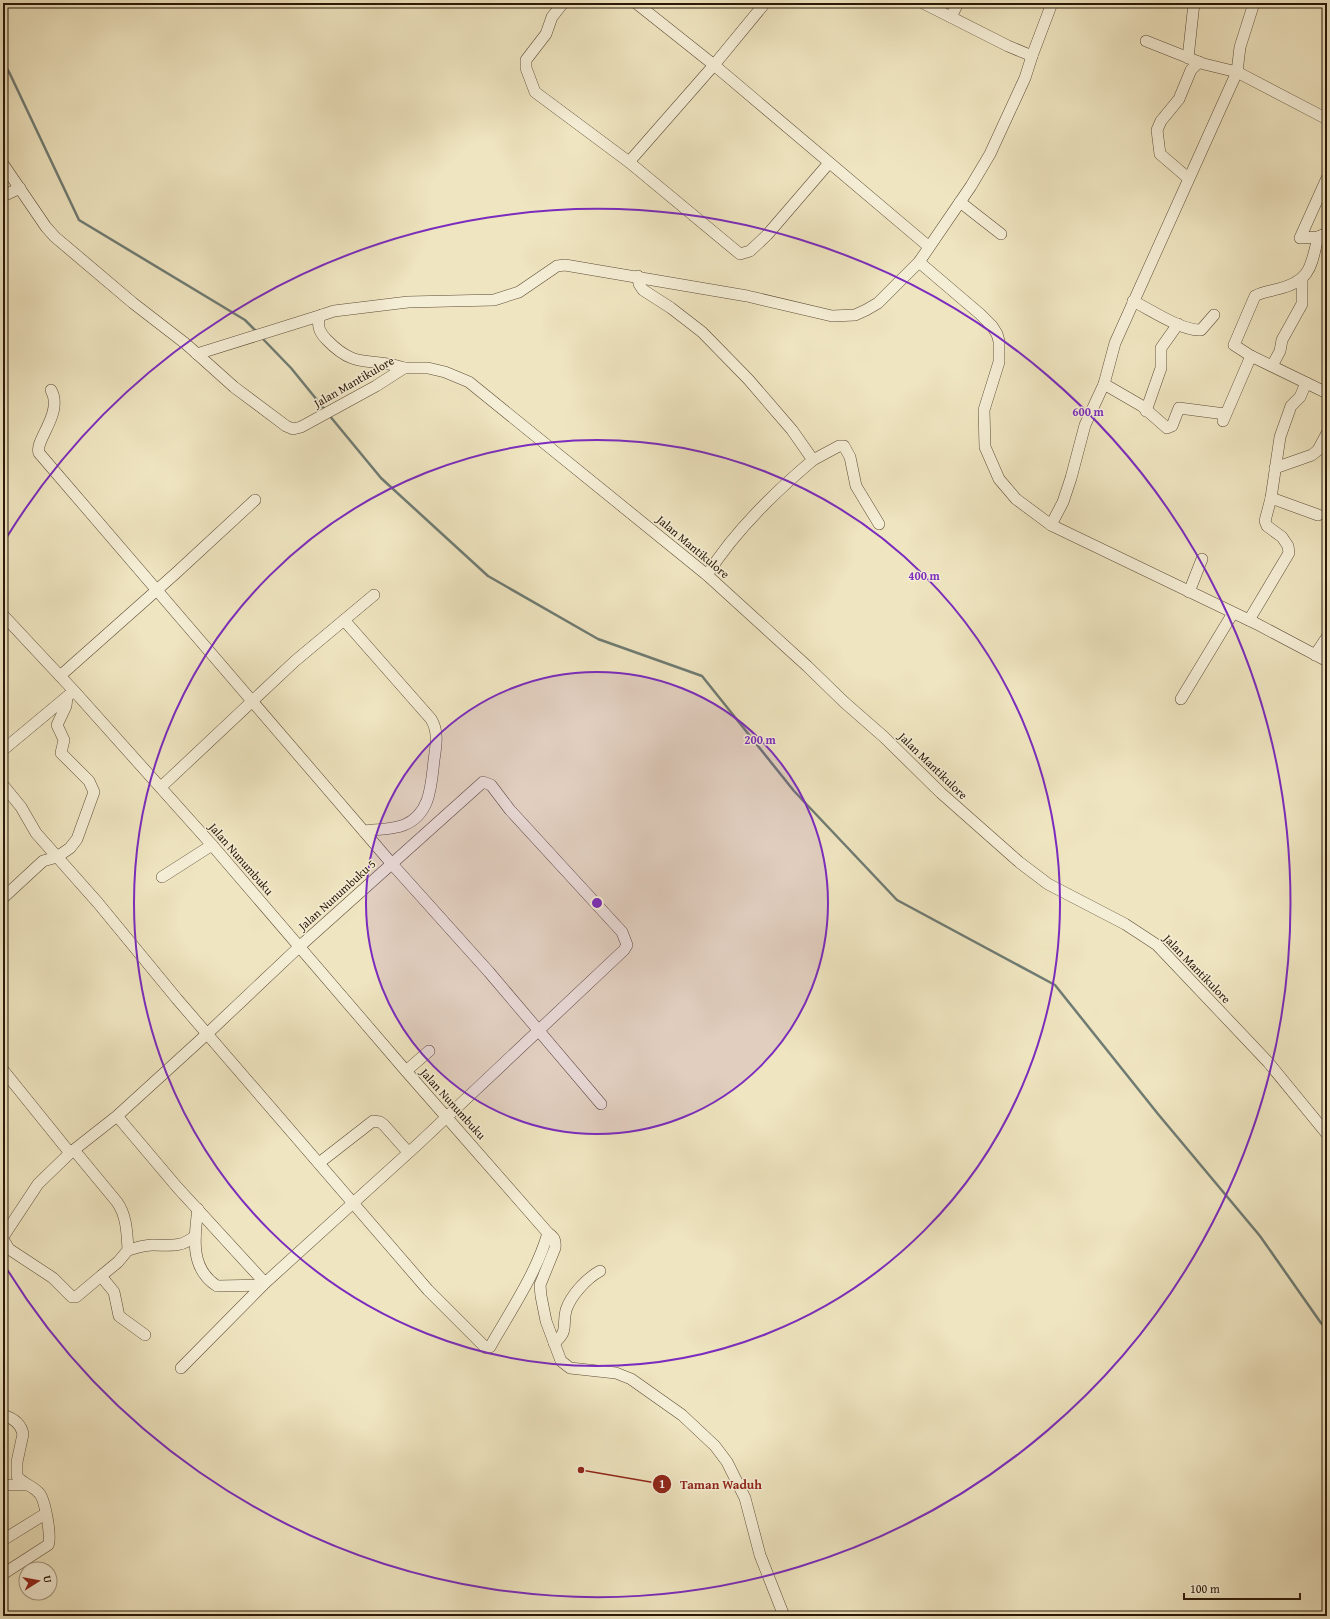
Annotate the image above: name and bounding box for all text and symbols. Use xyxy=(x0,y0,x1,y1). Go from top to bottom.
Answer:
street label: Jalan Mantikulore xyxy=(309,351,397,412)
text: 600 m xyxy=(1072,403,1105,420)
street label: Jalan Mantikulore xyxy=(652,510,734,582)
text: 400 m xyxy=(908,567,941,584)
street label: Jalan Mantikulore xyxy=(894,727,972,803)
text: 200 m xyxy=(744,731,777,748)
street label: Jalan Nunumbuku xyxy=(204,817,278,899)
street label: Jalan Nunumbuku 5 xyxy=(293,855,379,935)
centre of rings xyxy=(590,896,604,910)
street label: Jalan Mantikulore xyxy=(1159,929,1235,1007)
street label: Jalan Nunumbuku xyxy=(415,1063,490,1143)
callout: Taman Waduh xyxy=(652,1472,770,1497)
text: 1 xyxy=(659,1475,665,1492)
text: Taman Waduh xyxy=(680,1475,762,1494)
north arrow xyxy=(18,1561,58,1601)
text: U xyxy=(39,1574,56,1585)
scale bar xyxy=(1184,1575,1300,1601)
text: 100 m xyxy=(1190,1580,1220,1597)

